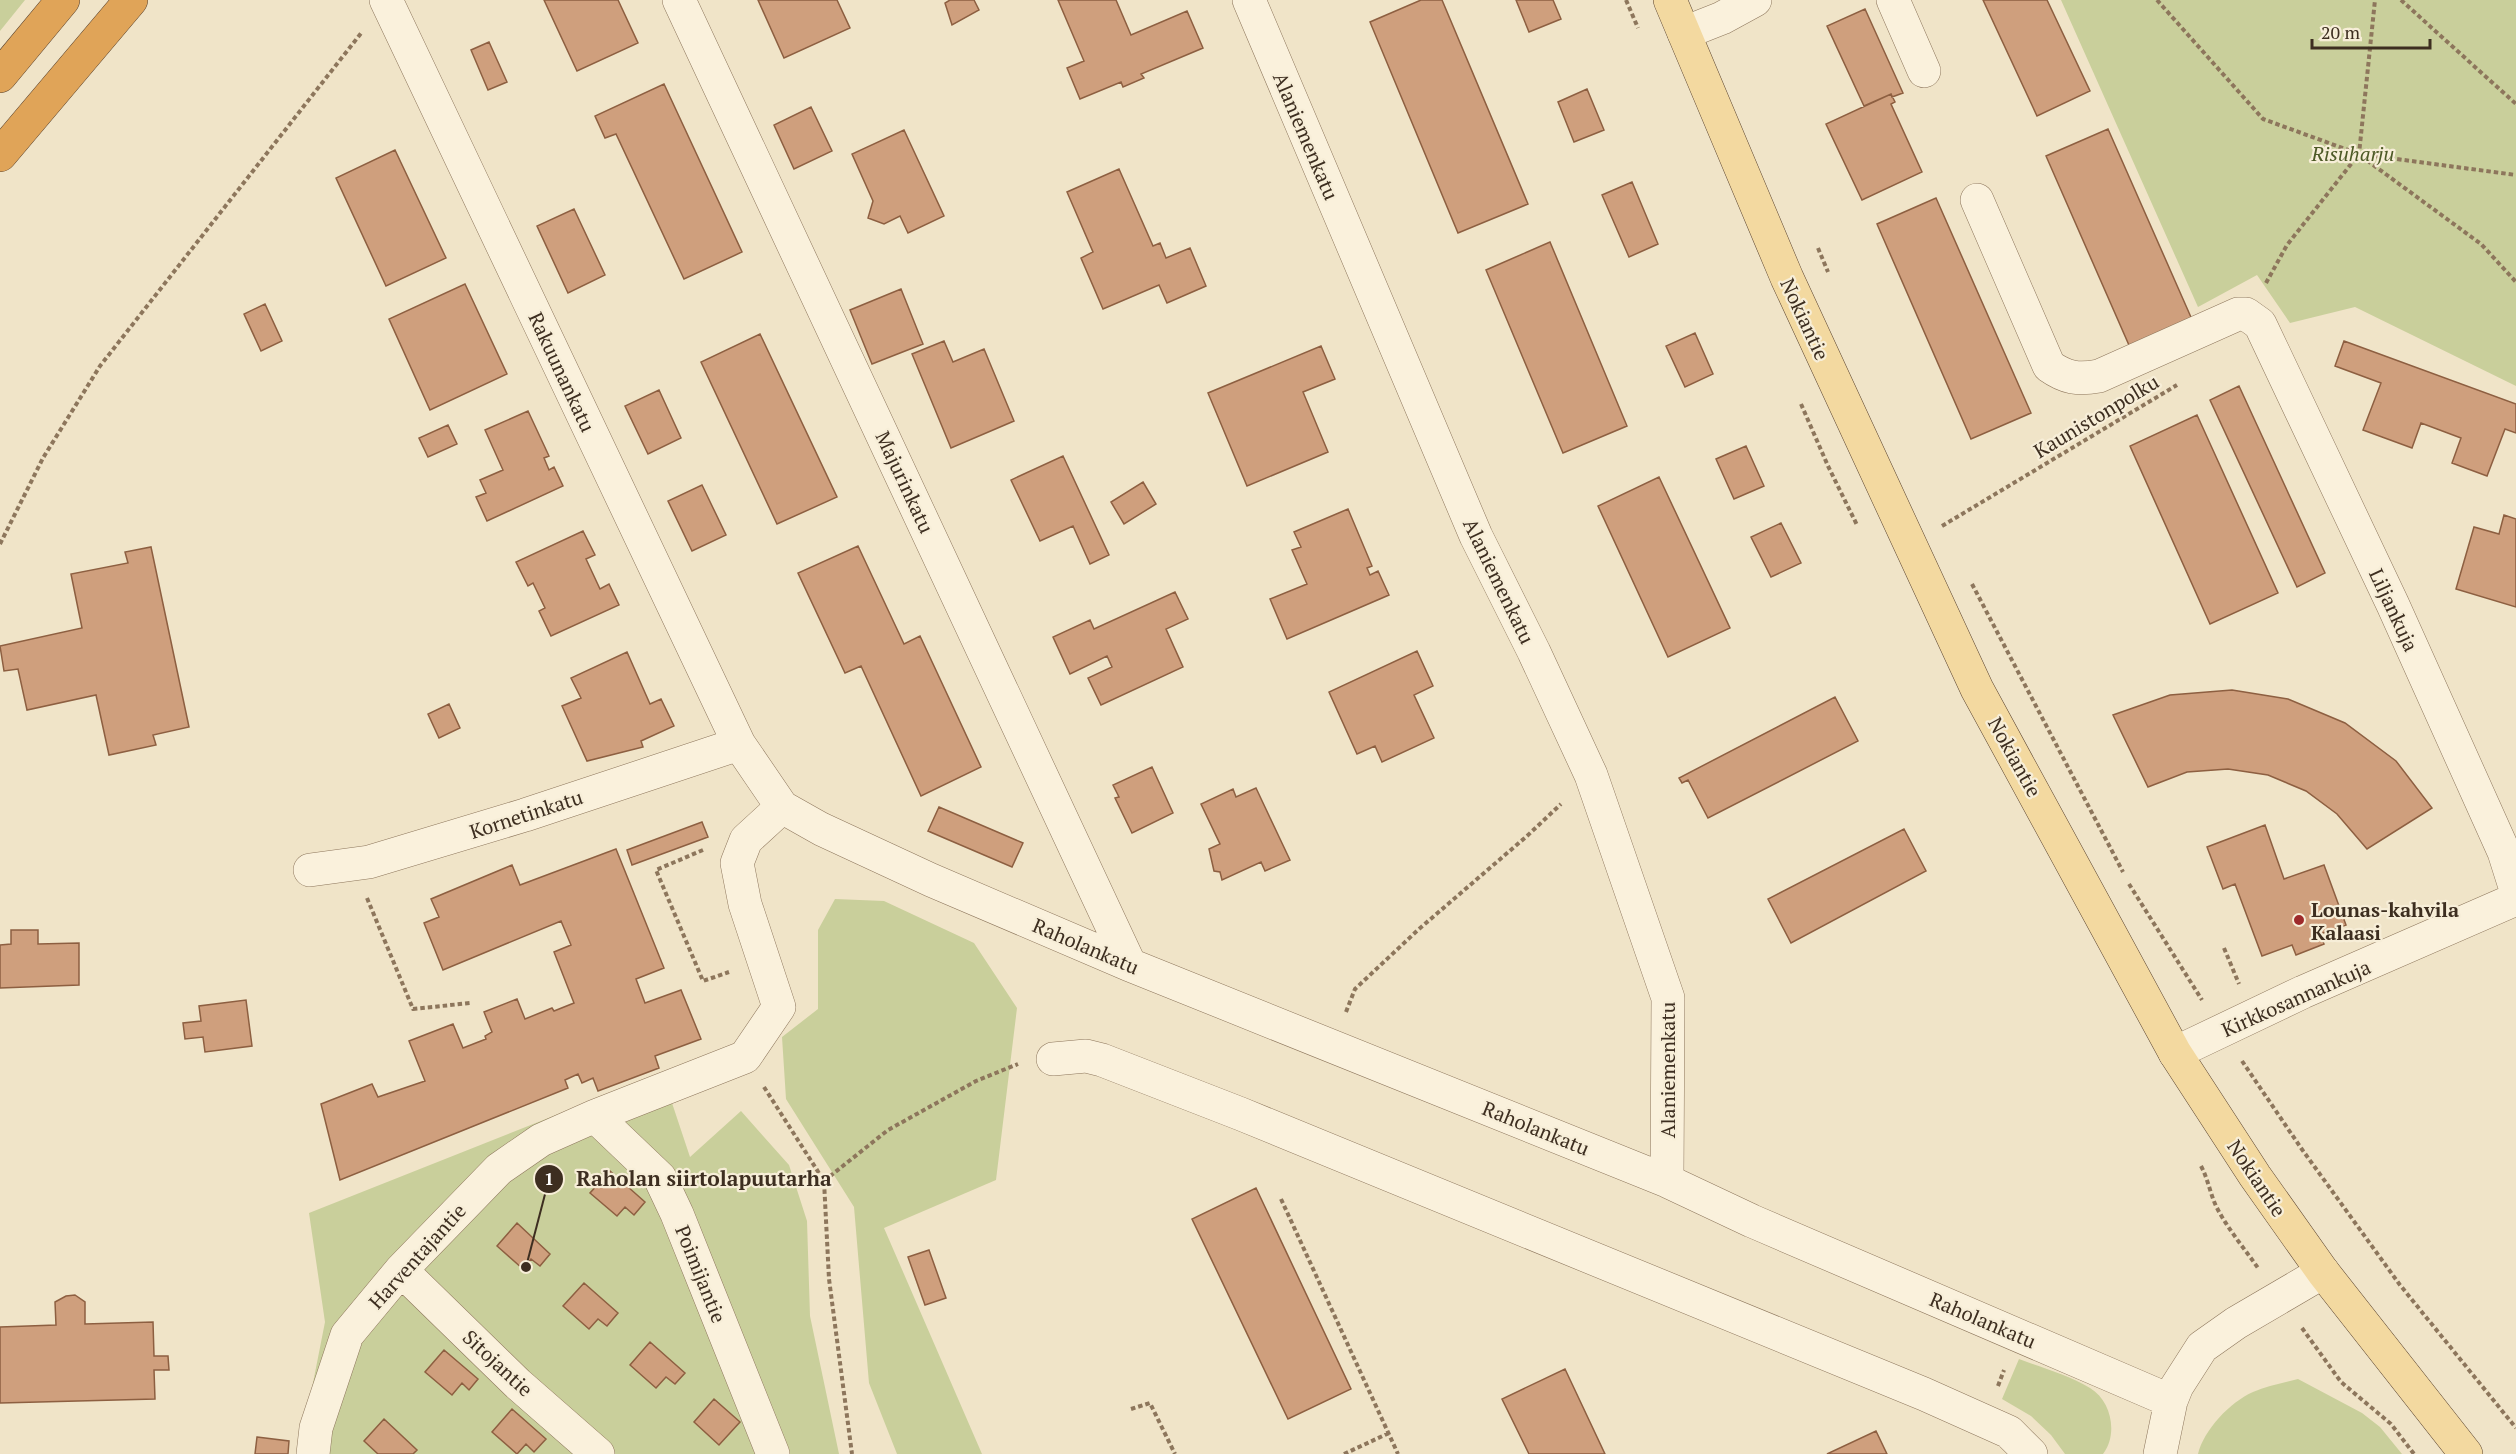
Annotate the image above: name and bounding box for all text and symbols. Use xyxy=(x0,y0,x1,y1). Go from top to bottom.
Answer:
scale bar xyxy=(2312,12,2430,50)
text: 20 m xyxy=(2321,20,2361,44)
street label: Alaniemenkatu xyxy=(1267,68,1345,204)
park label: Risuharju xyxy=(2311,140,2394,167)
street label: Nokiantie xyxy=(1774,274,1836,364)
street label: Rakuunankatu xyxy=(522,308,602,436)
street label: Kaunistonpolku xyxy=(2028,368,2164,464)
street label: Majurinkatu xyxy=(870,427,940,537)
street label: Alaniemenkatu xyxy=(1457,514,1541,648)
street label: Liljankuja xyxy=(2363,564,2425,656)
street label: Nokiantie xyxy=(1982,712,2048,802)
street label: Kornetinkatu xyxy=(466,783,586,845)
place label: Lounas-kahvila Kalaasi xyxy=(2311,896,2459,946)
street label: Raholankatu xyxy=(1029,912,1143,980)
marker: Lounas-kahvila Kalaasi xyxy=(2292,913,2306,927)
street label: Kirkkosannankuja xyxy=(2217,953,2375,1043)
street label: Alaniemenkatu xyxy=(1654,1002,1681,1138)
street label: Raholankatu xyxy=(1479,1094,1593,1162)
street label: Nokiantie xyxy=(2221,1134,2293,1222)
callout: Raholan siirtolapuutarha xyxy=(534,1159,844,1198)
text: Raholan siirtolapuutarha xyxy=(576,1164,832,1192)
text: 1 xyxy=(544,1166,554,1190)
street label: Harventajantie xyxy=(362,1197,472,1315)
street label: Poimijantie xyxy=(669,1221,733,1327)
street label: Raholankatu xyxy=(1926,1286,2040,1354)
street label: Sitojantie xyxy=(457,1324,539,1402)

